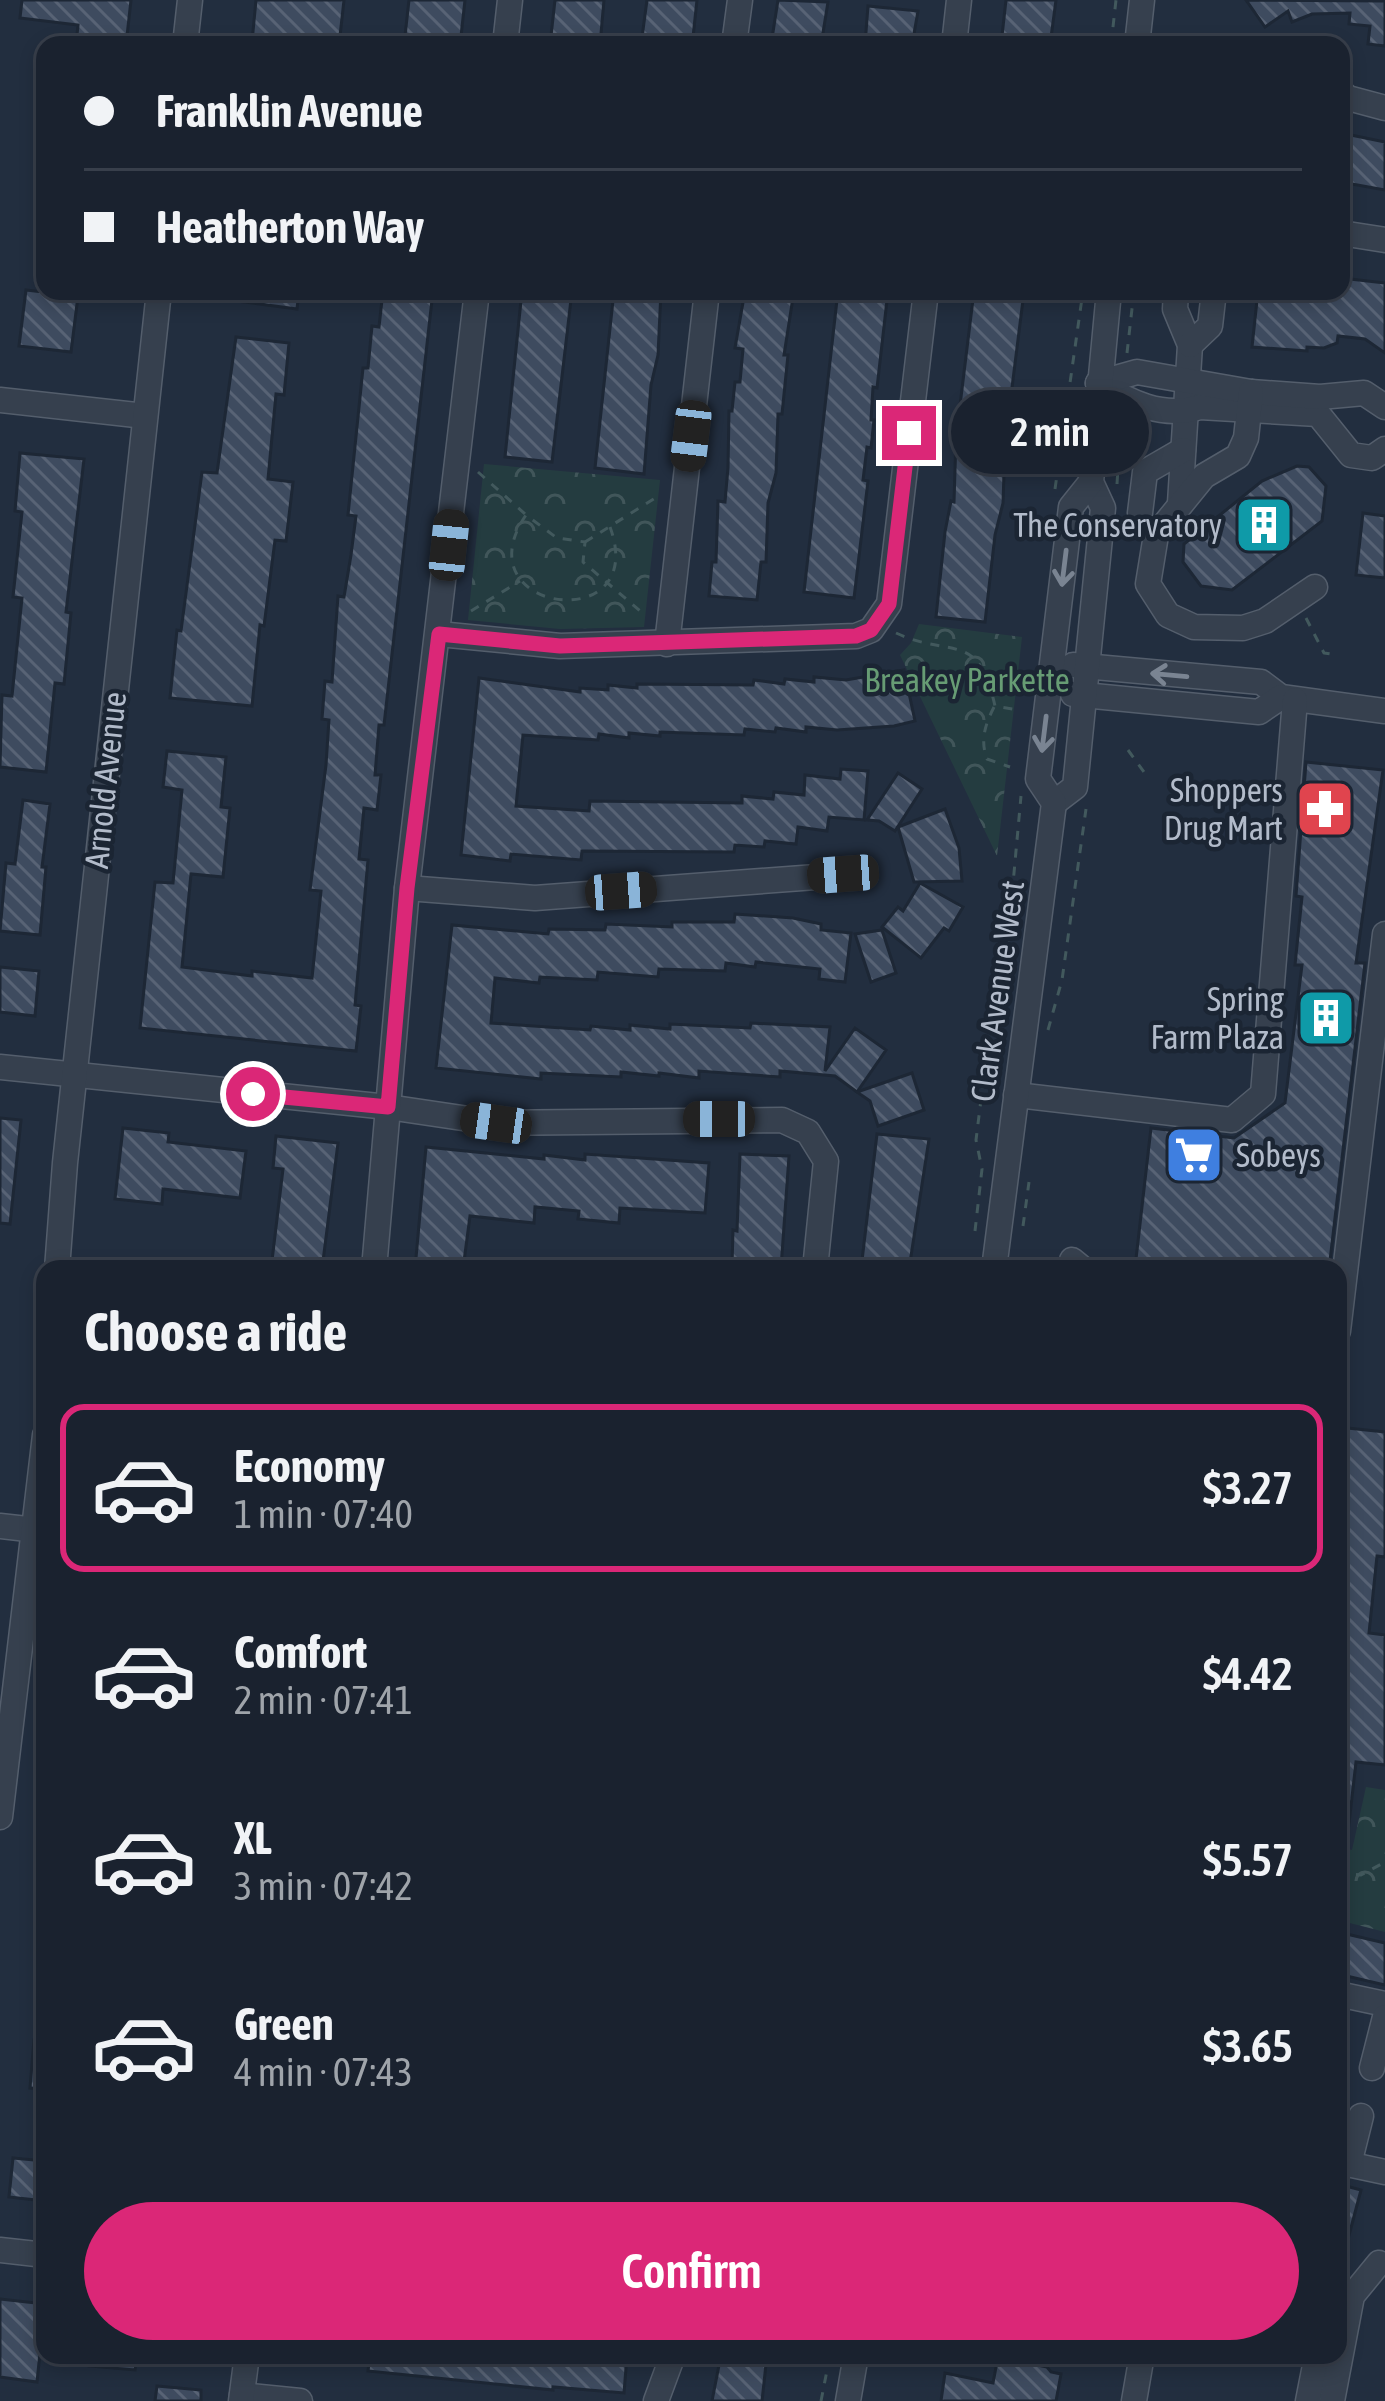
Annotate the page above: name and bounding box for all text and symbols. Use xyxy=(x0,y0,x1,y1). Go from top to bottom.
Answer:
text: Franklin Avenue xyxy=(156,85,423,137)
text: Heatherton Way xyxy=(156,201,424,253)
callout: 2 min xyxy=(951,391,1149,475)
car xyxy=(669,398,713,474)
route end xyxy=(882,406,936,460)
text: 2 min xyxy=(1010,410,1090,454)
building icon: The Conservatory xyxy=(1233,494,1295,556)
place label: The Conservatory xyxy=(1013,506,1222,544)
car xyxy=(427,507,471,583)
one-way arrow xyxy=(1052,548,1074,587)
park label: Breakey Parkette xyxy=(864,661,1070,699)
one-way arrow xyxy=(1150,663,1189,686)
street label: Arnold Avenue xyxy=(77,690,133,870)
one-way arrow xyxy=(1032,714,1055,753)
place label: Shoppers Drug Mart xyxy=(1164,771,1283,847)
pharmacy icon: Shoppers Drug Mart xyxy=(1294,778,1356,840)
car xyxy=(806,854,880,894)
car xyxy=(584,871,658,911)
street label: Clark Avenue West xyxy=(963,878,1031,1104)
place label: Spring Farm Plaza xyxy=(1151,980,1285,1056)
building icon: Spring Farm Plaza xyxy=(1295,987,1357,1049)
route start xyxy=(226,1067,280,1121)
car xyxy=(458,1100,534,1146)
car xyxy=(683,1101,755,1137)
supermarket icon: Sobeys xyxy=(1163,1124,1225,1186)
place label: Sobeys xyxy=(1236,1136,1321,1174)
text: Choose a ride xyxy=(84,1301,347,1362)
icon: car xyxy=(90,1434,198,1542)
text: Economy xyxy=(234,1440,385,1492)
text: $3.27 xyxy=(1203,1462,1293,1514)
text: 1 min · 07:40 xyxy=(234,1492,413,1536)
icon: car xyxy=(90,1620,198,1728)
text: Comfort xyxy=(234,1626,367,1678)
text: $4.42 xyxy=(1203,1648,1293,1700)
text: 2 min · 07:41 xyxy=(234,1678,413,1722)
icon: car xyxy=(90,1806,198,1914)
text: XL xyxy=(234,1812,272,1864)
text: $5.57 xyxy=(1203,1834,1293,1886)
text: 3 min · 07:42 xyxy=(234,1864,413,1908)
icon: car xyxy=(90,1992,198,2100)
text: Green xyxy=(234,1998,334,2050)
text: $3.65 xyxy=(1203,2020,1293,2072)
text: 4 min · 07:43 xyxy=(234,2050,413,2094)
button: Confirm xyxy=(84,2202,1299,2340)

